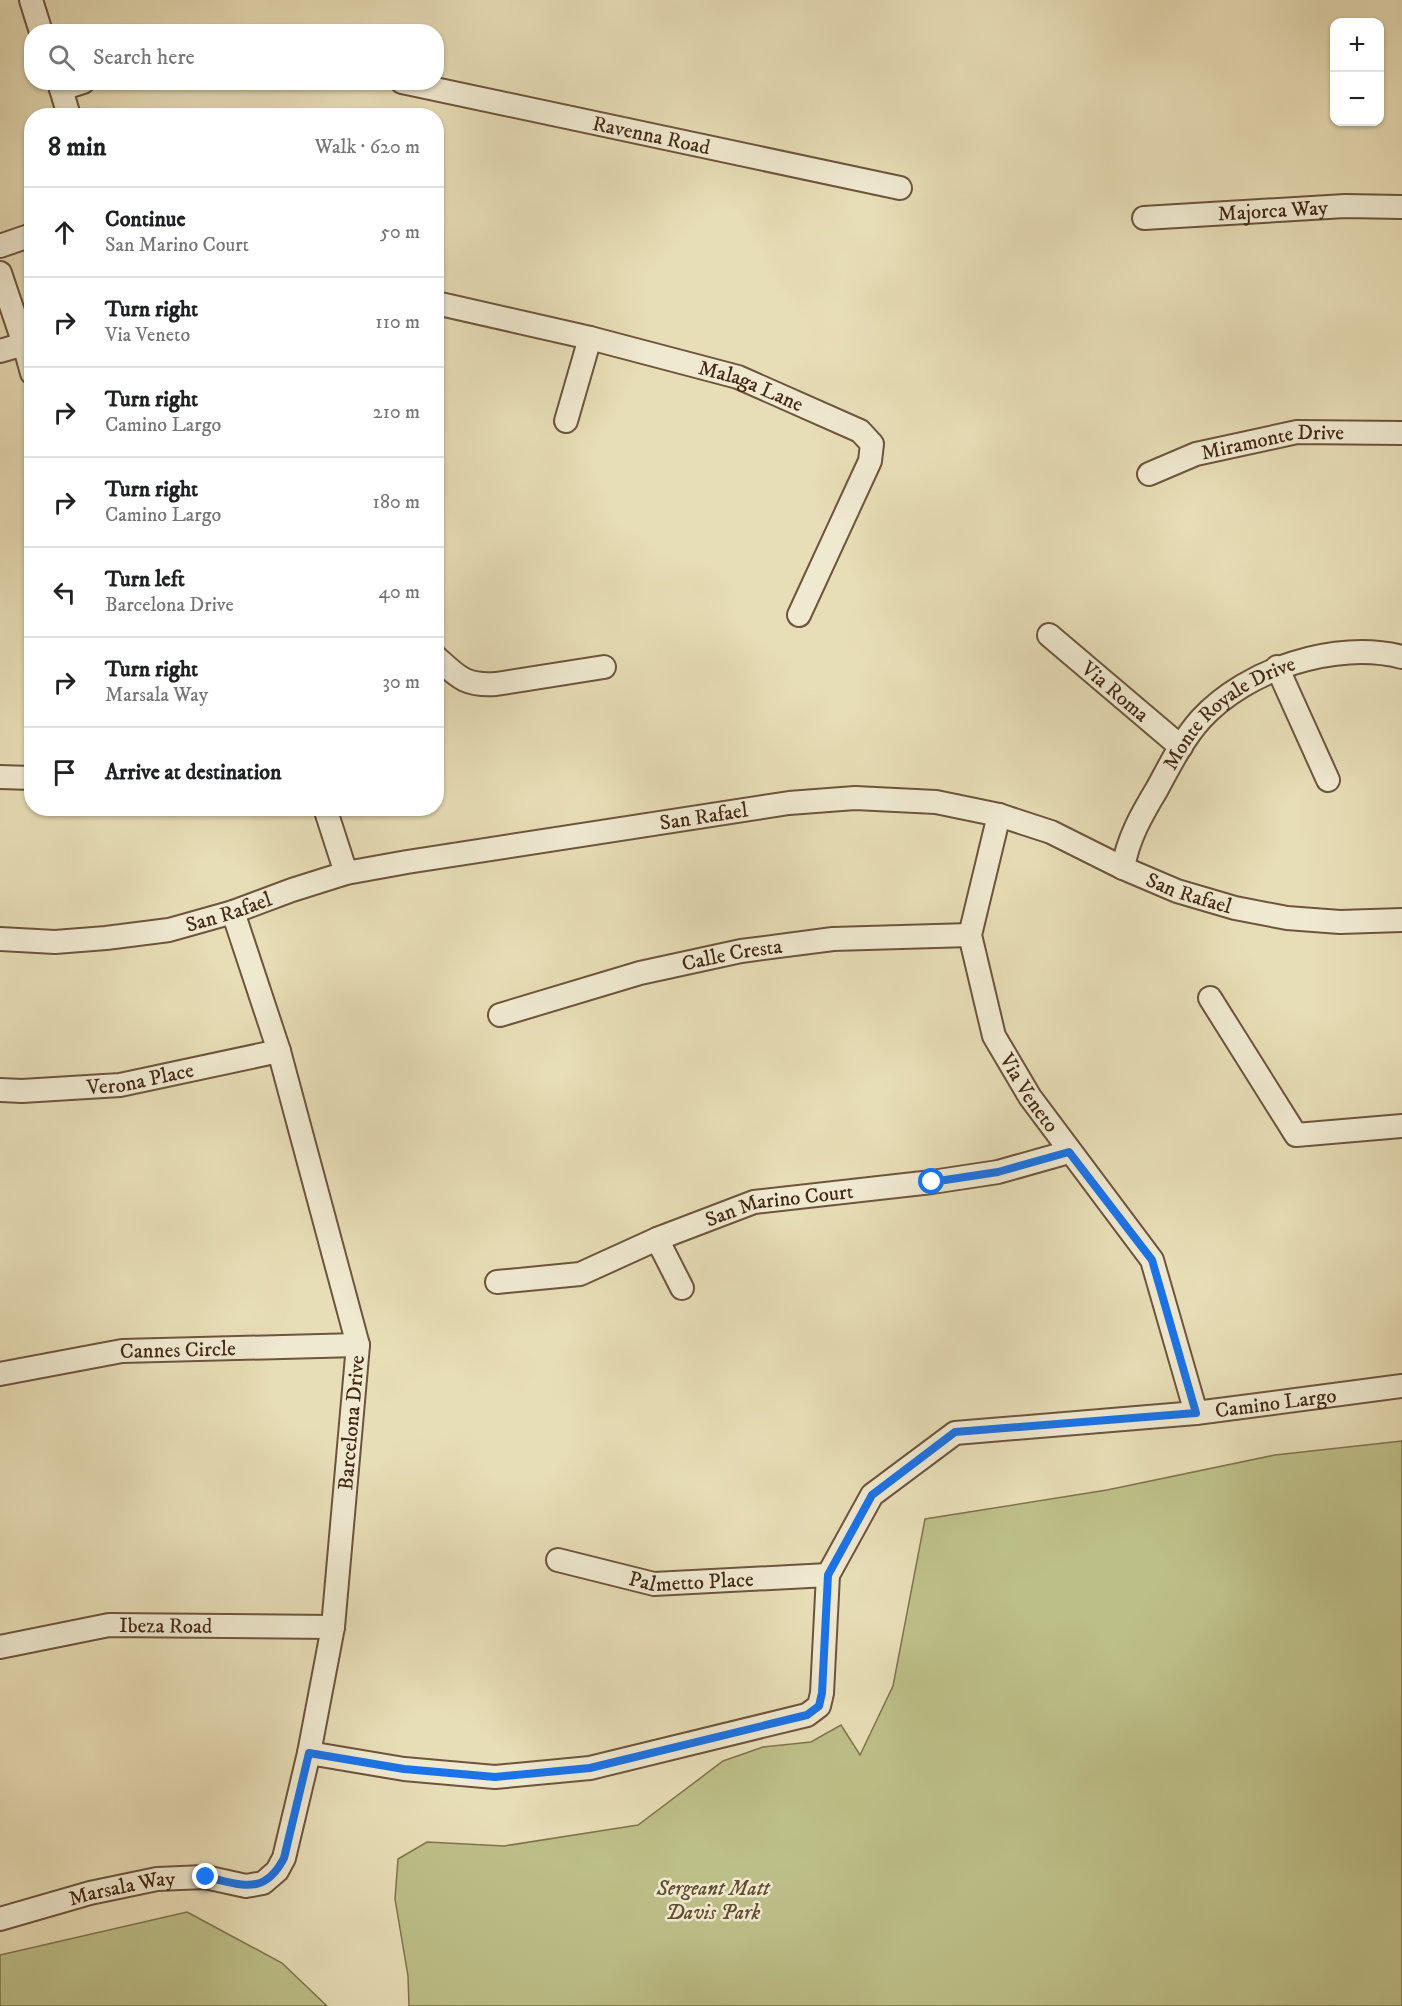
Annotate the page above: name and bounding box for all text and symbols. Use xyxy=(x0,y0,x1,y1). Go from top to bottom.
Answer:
map controls xyxy=(1330,18,1384,126)
button: + xyxy=(1330,18,1384,72)
search box xyxy=(24,24,444,90)
icon: search xyxy=(45,41,78,74)
text: Search here xyxy=(93,44,195,71)
button: − xyxy=(1330,72,1384,126)
street label: Ravenna Road xyxy=(590,111,713,161)
text: 8 min xyxy=(48,131,106,164)
text: Walk · 620 m xyxy=(315,135,420,160)
street label: Majorca Way xyxy=(1217,195,1330,228)
text: Continue xyxy=(105,206,186,233)
icon: ahead xyxy=(48,216,81,249)
text: 50 m xyxy=(380,220,420,245)
text: San Marino Court xyxy=(105,233,249,258)
text: Turn right xyxy=(105,296,198,323)
icon: right xyxy=(48,306,81,339)
text: 110 m xyxy=(375,310,420,335)
text: Via Veneto xyxy=(105,323,190,348)
street label: Malaga Lane xyxy=(695,355,807,418)
text: Turn right xyxy=(105,386,198,413)
icon: right xyxy=(48,396,81,429)
text: 210 m xyxy=(373,400,420,425)
text: Camino Largo xyxy=(105,413,221,438)
street label: Miramonte Drive xyxy=(1199,420,1344,467)
text: Turn right xyxy=(105,476,198,503)
icon: right xyxy=(48,486,81,519)
text: 180 m xyxy=(373,490,420,515)
text: Camino Largo xyxy=(105,503,221,528)
text: Turn left xyxy=(105,566,185,593)
icon: left xyxy=(48,576,81,609)
text: 40 m xyxy=(378,580,420,605)
text: Barcelona Drive xyxy=(105,593,234,618)
street label: Monte Royale Drive xyxy=(1158,651,1299,775)
street label: Via Roma xyxy=(1075,655,1154,728)
text: Turn right xyxy=(105,656,198,683)
icon: right xyxy=(48,666,81,699)
text: 30 m xyxy=(382,670,420,695)
text: Marsala Way xyxy=(105,683,208,708)
icon: arrive xyxy=(48,756,81,789)
text: Arrive at destination xyxy=(105,759,282,786)
street label: San Rafael xyxy=(658,797,750,837)
street label: San Rafael xyxy=(1142,867,1235,921)
street label: San Rafael xyxy=(183,886,276,939)
street label: Calle Cresta xyxy=(679,934,784,978)
street label: Via Veneto xyxy=(993,1048,1064,1138)
street label: Verona Place xyxy=(85,1058,197,1101)
route start xyxy=(918,1168,944,1194)
street label: San Marino Court xyxy=(702,1179,855,1233)
street label: Cannes Circle xyxy=(120,1336,236,1365)
street label: Barcelona Drive xyxy=(333,1354,371,1491)
street label: Camino Largo xyxy=(1214,1383,1338,1424)
street label: Palmetto Place xyxy=(626,1566,755,1598)
street label: Ibeza Road xyxy=(119,1613,213,1640)
route end xyxy=(192,1863,218,1889)
street label: Marsala Way xyxy=(66,1866,177,1913)
park label: Sergeant Matt Davis Park xyxy=(656,1876,771,1926)

